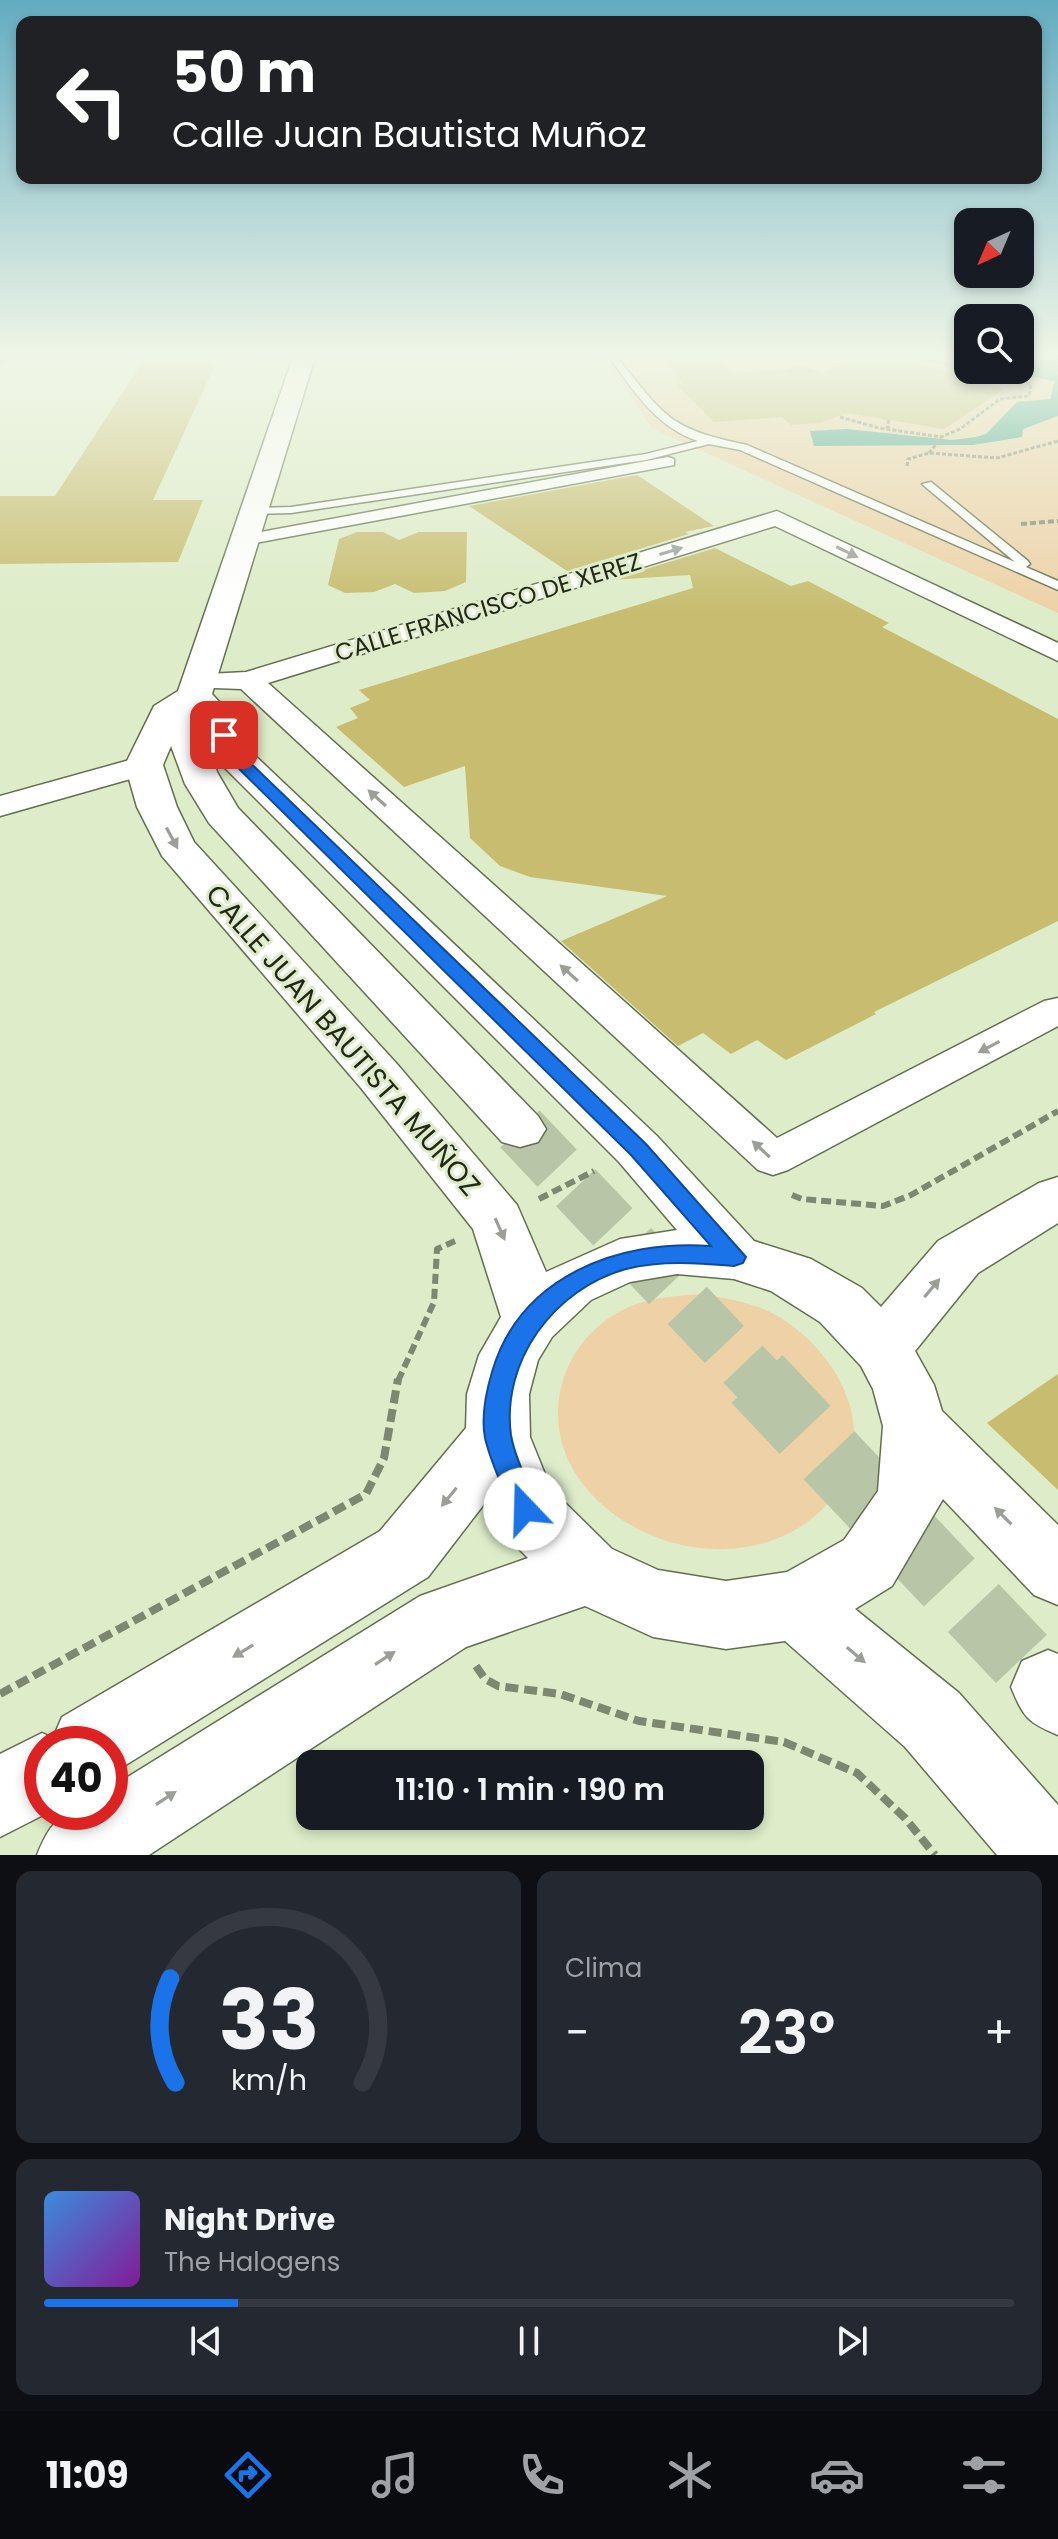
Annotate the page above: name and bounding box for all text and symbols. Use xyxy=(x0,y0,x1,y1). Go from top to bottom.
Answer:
text: 50 m xyxy=(172,33,316,112)
icon: left xyxy=(40,48,144,152)
text: Calle Juan Bautista Muñoz xyxy=(172,109,647,160)
north arrow xyxy=(954,208,1034,288)
map controls xyxy=(954,208,1034,384)
button: search xyxy=(954,304,1034,384)
one-way arrow xyxy=(659,544,683,556)
street label: CALLE FRANCISCO DE XEREZ xyxy=(331,545,645,669)
one-way arrow xyxy=(836,545,859,558)
pin xyxy=(190,701,258,769)
icon: arrive xyxy=(202,713,246,757)
one-way arrow xyxy=(367,789,386,807)
one-way arrow xyxy=(166,826,179,849)
street label: CALLE JUAN BAUTISTA MUÑOZ xyxy=(197,876,489,1204)
one-way arrow xyxy=(559,964,579,982)
one-way arrow xyxy=(977,1040,1000,1053)
one-way arrow xyxy=(751,1140,770,1158)
one-way arrow xyxy=(494,1217,507,1241)
one-way arrow xyxy=(923,1278,940,1298)
position arrow xyxy=(483,1467,567,1551)
one-way arrow xyxy=(441,1487,458,1507)
one-way arrow xyxy=(994,1507,1013,1526)
one-way arrow xyxy=(232,1644,254,1658)
one-way arrow xyxy=(846,1646,866,1663)
one-way arrow xyxy=(375,1650,396,1665)
speed limit sign: 40 xyxy=(24,1726,128,1830)
text: 11:10 · 1 min · 190 m xyxy=(395,1768,665,1811)
one-way arrow xyxy=(156,1790,177,1805)
text: Clima xyxy=(565,1950,642,1986)
text: 33 xyxy=(218,1962,319,2078)
text: 23° xyxy=(738,1991,835,2075)
text: − xyxy=(565,2002,589,2063)
text: + xyxy=(984,2002,1014,2063)
text: km/h xyxy=(230,2060,307,2100)
text: Night Drive xyxy=(164,2198,335,2241)
text: The Halogens xyxy=(164,2244,340,2280)
icon: previous xyxy=(184,2319,228,2363)
icon: pause xyxy=(507,2319,551,2363)
icon: next xyxy=(830,2319,874,2363)
icon: directions xyxy=(220,2447,276,2503)
icon: music xyxy=(367,2447,423,2503)
icon: phone xyxy=(514,2447,570,2503)
icon: climate xyxy=(662,2447,718,2503)
icon: car xyxy=(809,2447,865,2503)
icon: filters xyxy=(956,2447,1012,2503)
text: 11:09 xyxy=(46,2450,129,2501)

